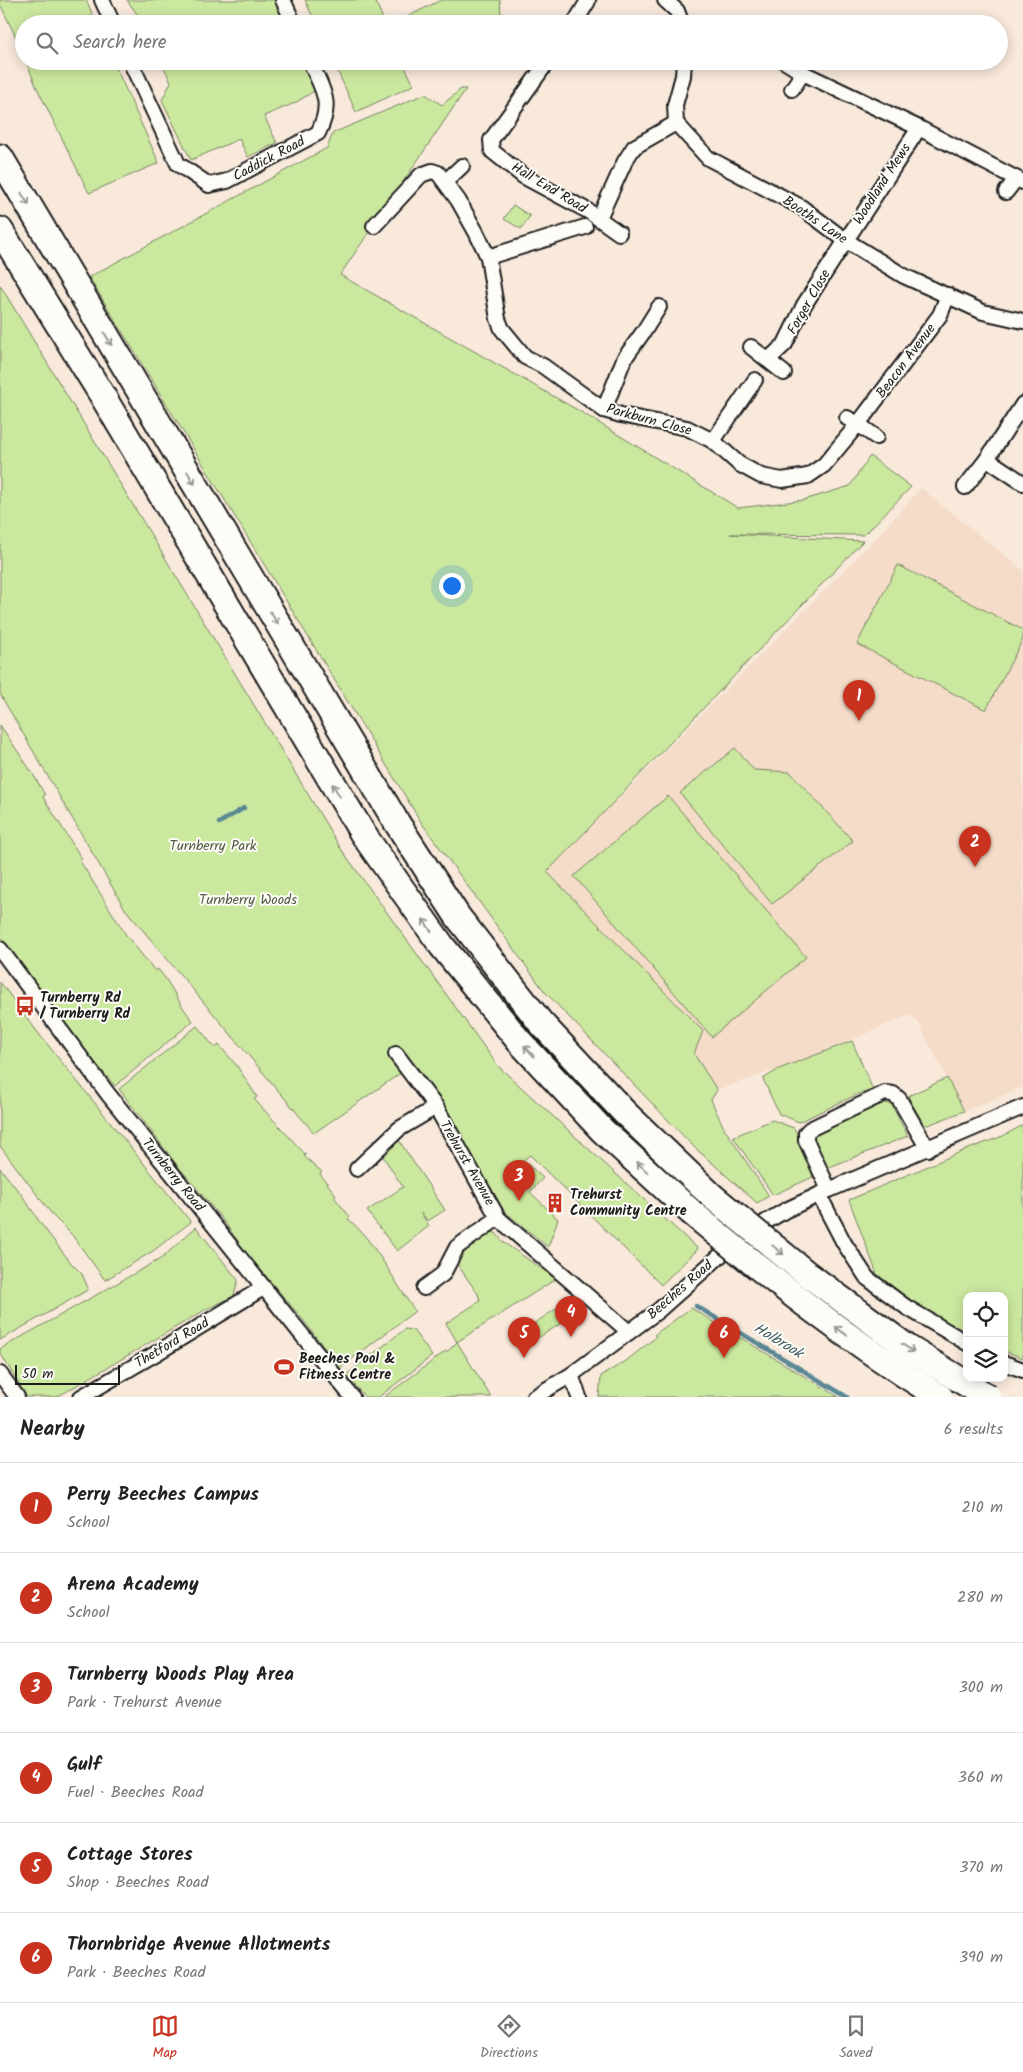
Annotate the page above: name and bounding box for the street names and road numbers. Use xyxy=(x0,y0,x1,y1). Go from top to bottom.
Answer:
street label: Caddick Road xyxy=(229,130,310,187)
street label: Woodland Mews xyxy=(847,139,917,229)
street label: Hall End Road xyxy=(507,157,592,220)
street label: Booths Lane xyxy=(778,190,852,250)
street label: Forger Close xyxy=(781,265,837,339)
street label: Beacon Avenue xyxy=(871,318,942,403)
street label: Parkburn Close xyxy=(604,398,695,442)
street label: Trehurst Avenue xyxy=(434,1116,501,1210)
street label: Turnberry Road xyxy=(136,1133,210,1217)
street label: Beeches Road xyxy=(642,1254,719,1325)
street label: Thetford Road xyxy=(130,1312,214,1374)

